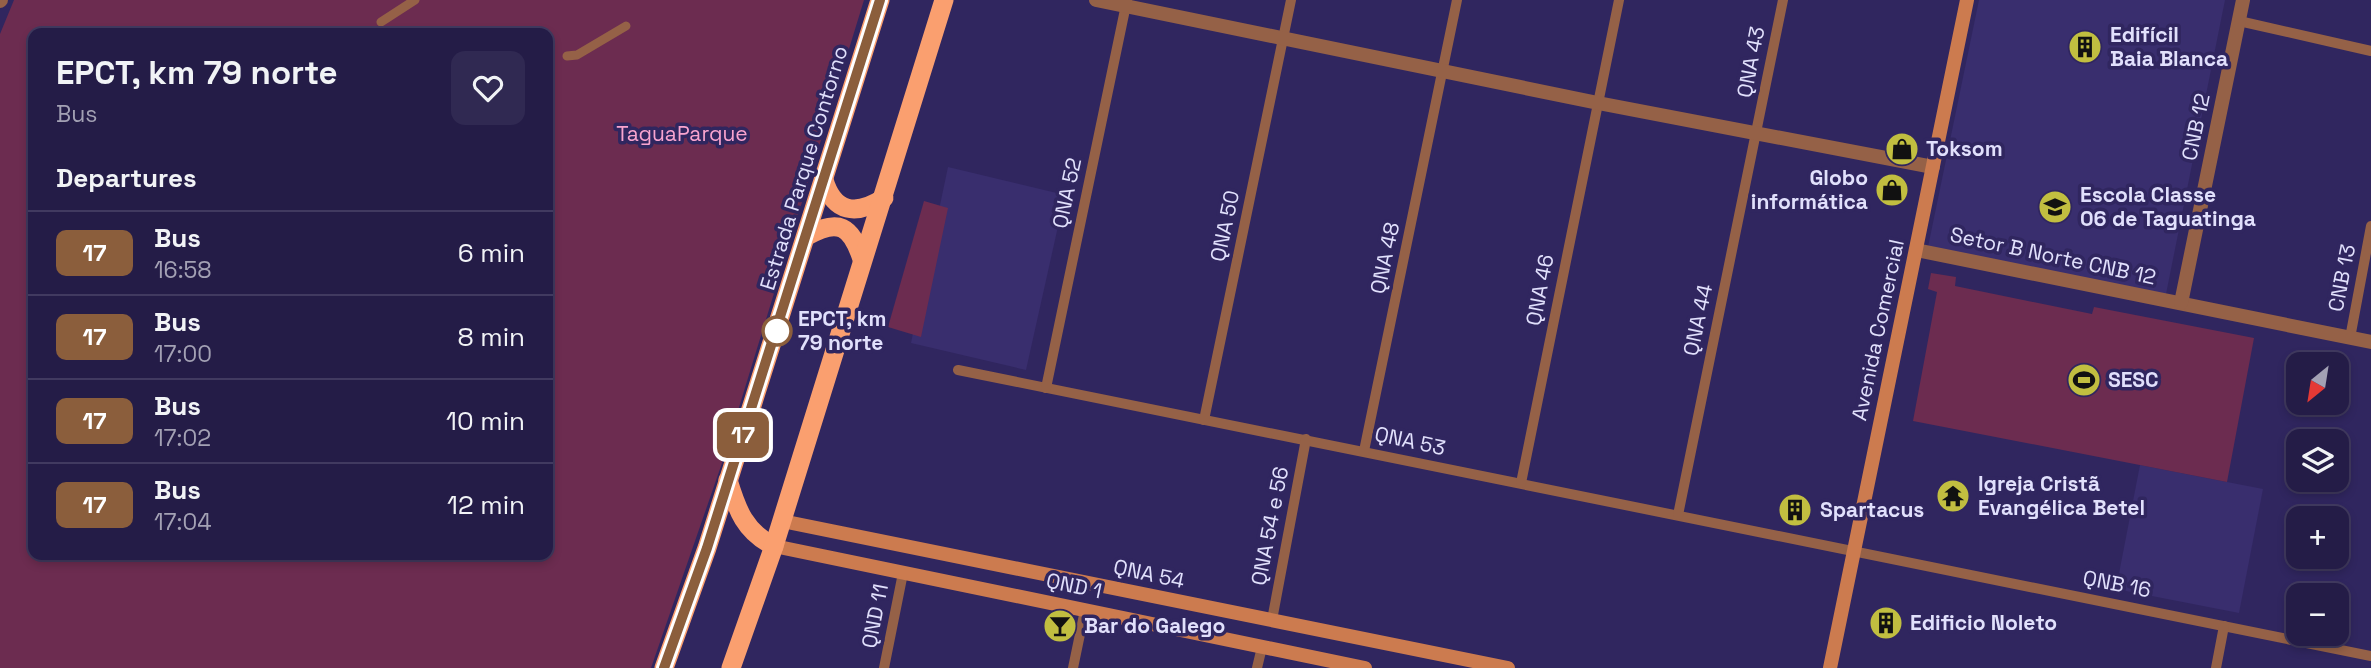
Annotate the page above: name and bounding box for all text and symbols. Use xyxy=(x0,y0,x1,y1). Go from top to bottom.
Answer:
place label: Edifícil Baia Blanca xyxy=(2110,21,2228,72)
street label: QNA 43 xyxy=(1730,24,1771,100)
building icon: Edifícil Baia Blanca xyxy=(2066,28,2104,66)
street label: Estrada Parque Contorno xyxy=(753,42,854,293)
button: heart xyxy=(451,51,525,125)
text: EPCT, km 79 norte xyxy=(56,52,338,94)
street label: CNB 12 xyxy=(2175,91,2216,163)
text: Bus xyxy=(56,99,97,129)
park label: TaguaParque xyxy=(616,120,748,147)
shop icon: Toksom xyxy=(1883,130,1921,168)
place label: Toksom xyxy=(1926,135,2003,162)
street label: QNA 52 xyxy=(1046,155,1087,231)
text: Departures xyxy=(56,161,197,195)
place label: Globo informática xyxy=(1751,164,1868,215)
shop icon: Globo informática xyxy=(1873,171,1911,209)
place label: Escola Classe 06 de Taguatinga xyxy=(2080,181,2256,232)
street label: QNA 50 xyxy=(1204,188,1245,264)
school or university icon: Escola Classe 06 de Taguatinga xyxy=(2036,188,2074,226)
street label: QNA 48 xyxy=(1364,220,1405,296)
street label: Setor B Norte CNB 12 xyxy=(1948,220,2159,291)
text: Bus xyxy=(154,221,201,255)
text: 6 min xyxy=(458,236,525,270)
text: 17 xyxy=(82,237,107,268)
street label: Avenida Comercial xyxy=(1845,237,1910,423)
street label: CNB 13 xyxy=(2322,242,2361,314)
street label: QNA 46 xyxy=(1519,252,1560,328)
text: 16:58 xyxy=(154,255,212,285)
street label: QNA 44 xyxy=(1677,282,1718,358)
text: Bus xyxy=(154,305,201,339)
place label: EPCT, km 79 norte xyxy=(798,305,887,356)
marker: EPCT, km 79 norte xyxy=(762,316,792,346)
text: 8 min xyxy=(457,320,525,354)
text: 17 xyxy=(82,321,107,352)
text: 17:00 xyxy=(154,339,212,369)
north arrow xyxy=(2286,352,2348,415)
map controls xyxy=(2286,352,2349,646)
sports icon: SESC xyxy=(2065,361,2103,399)
place label: SESC xyxy=(2108,366,2159,393)
text: Bus xyxy=(154,389,201,423)
text: 10 min xyxy=(446,404,525,438)
text: 17 xyxy=(82,405,107,436)
line badge: 17 xyxy=(712,412,774,458)
text: 17 xyxy=(731,419,755,450)
street label: QNA 53 xyxy=(1372,420,1448,461)
text: 17:02 xyxy=(154,423,211,453)
button: layers xyxy=(2286,429,2349,492)
street label: QNA 54 e 56 xyxy=(1245,464,1294,588)
place label: Igreja Cristã Evangélica Betel xyxy=(1978,470,2145,521)
text: Bus xyxy=(154,473,201,507)
temple icon: Igreja Cristã Evangélica Betel xyxy=(1934,477,1972,515)
text: 12 min xyxy=(447,488,525,522)
text: 17 xyxy=(82,489,107,520)
building icon: Spartacus xyxy=(1776,491,1814,529)
place label: Spartacus xyxy=(1820,496,1924,523)
button: + xyxy=(2286,506,2349,569)
text: 17:04 xyxy=(154,507,212,537)
street label: QNA 54 xyxy=(1111,553,1187,594)
street label: QNB 16 xyxy=(2081,564,2153,603)
street label: QND 1 xyxy=(1044,566,1104,605)
street label: QND 11 xyxy=(855,581,894,650)
button: − xyxy=(2286,583,2349,646)
building icon: Edificio Noleto xyxy=(1867,604,1905,642)
bar icon: Bar do Galego xyxy=(1041,607,1079,645)
place label: Edificio Noleto xyxy=(1910,609,2057,636)
place label: Bar do Galego xyxy=(1084,612,1225,639)

